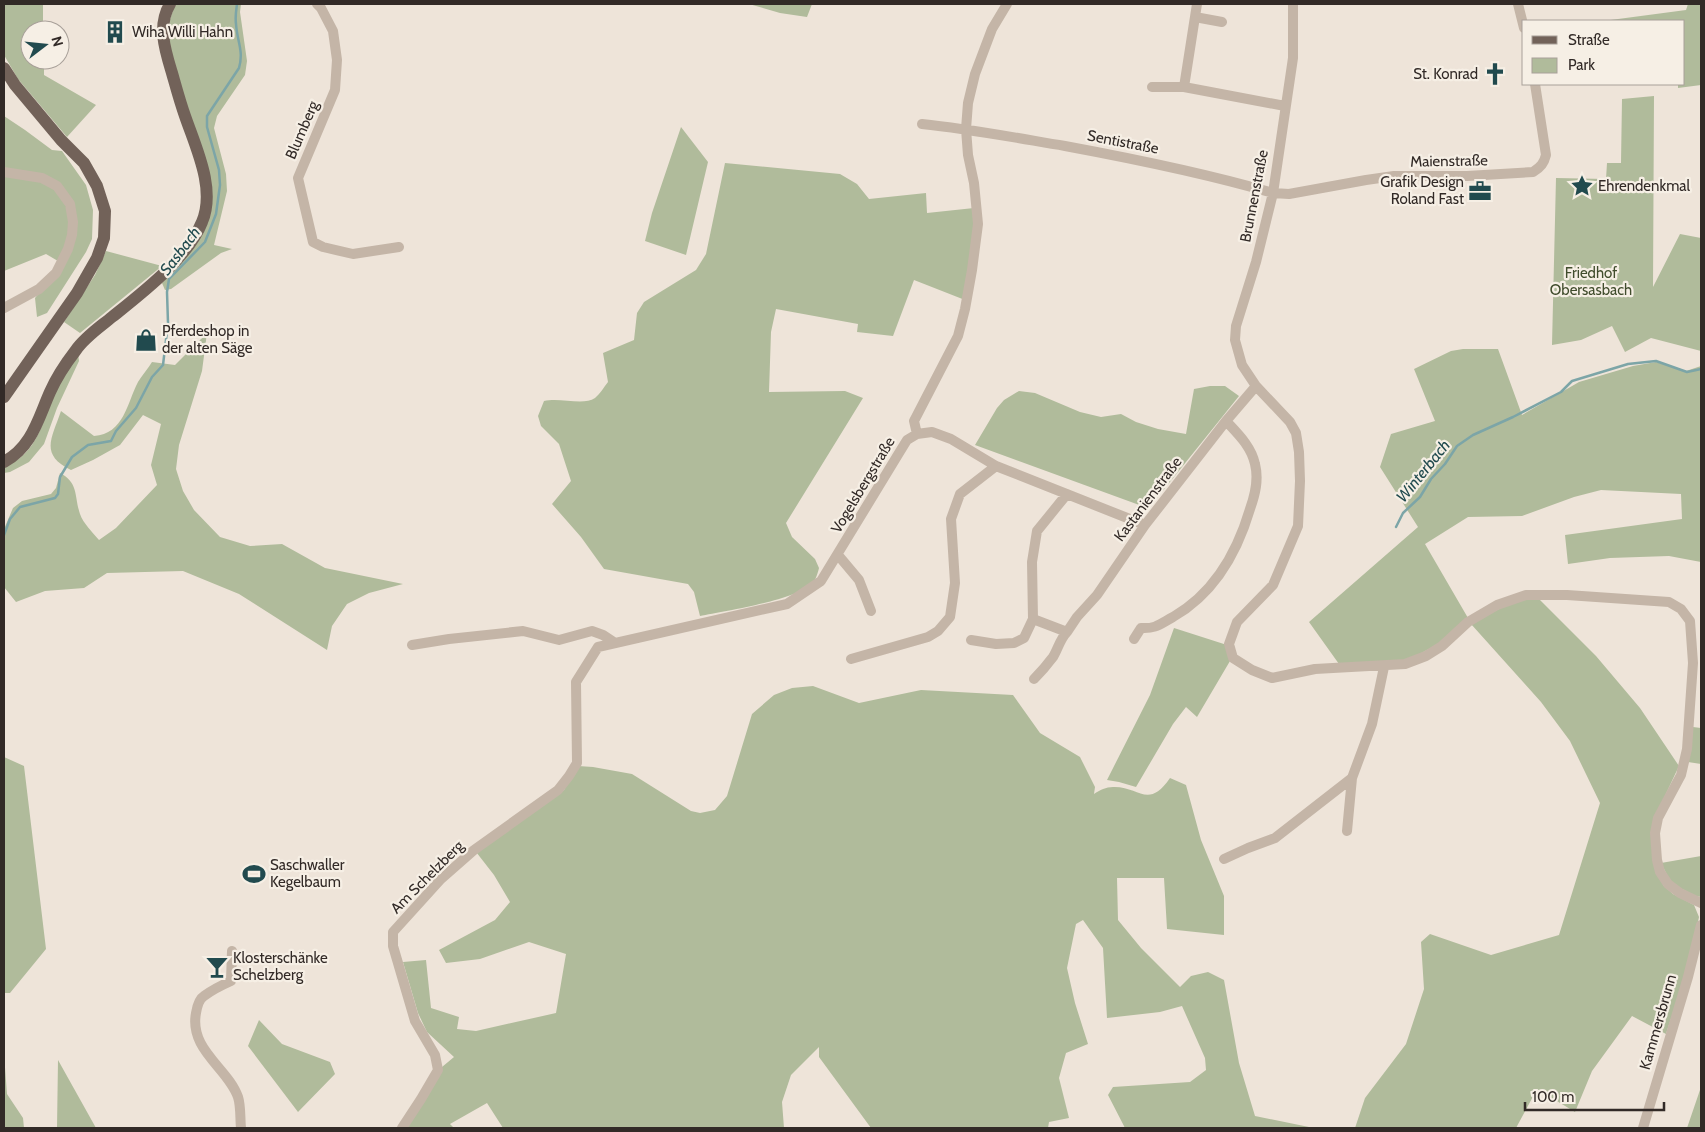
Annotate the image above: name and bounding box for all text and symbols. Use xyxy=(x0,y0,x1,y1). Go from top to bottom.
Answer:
building icon: Wiha Willi Hahn xyxy=(102,19,128,45)
north arrow xyxy=(20,20,70,70)
legend xyxy=(1522,20,1685,85)
place label: Wiha Willi Hahn xyxy=(132,23,233,41)
text: Straße xyxy=(1568,31,1610,49)
text: N xyxy=(47,34,68,49)
text: Park xyxy=(1568,56,1595,74)
church icon: St. Konrad xyxy=(1482,61,1508,87)
place label: St. Konrad xyxy=(1413,65,1478,83)
street label: Blumberg xyxy=(282,98,323,162)
street label: Sentistraße xyxy=(1086,126,1161,158)
street label: Brunnenstraße xyxy=(1236,148,1272,244)
street label: Maienstraße xyxy=(1410,151,1488,171)
place label: Grafik Design Roland Fast xyxy=(1380,173,1464,208)
place icon: Ehrendenkmal xyxy=(1569,173,1595,199)
place label: Ehrendenkmal xyxy=(1598,177,1691,195)
office icon: Grafik Design Roland Fast xyxy=(1467,178,1493,204)
water label: Sasbach xyxy=(156,223,204,279)
park label: Friedhof Obersasbach xyxy=(1550,264,1632,299)
place label: Pferdeshop in der alten Säge xyxy=(162,322,253,357)
shop icon: Pferdeshop in der alten Säge xyxy=(133,327,159,353)
street label: Vogelsbergstraße xyxy=(827,433,899,536)
water label: Winterbach xyxy=(1392,436,1454,506)
street label: Kastanienstraße xyxy=(1110,453,1186,545)
street label: Am Schelzberg xyxy=(387,836,468,917)
place label: Saschwaller Kegelbaum xyxy=(270,856,345,891)
sports icon: Saschwaller Kegelbaum xyxy=(241,861,267,887)
place label: Klosterschänke Schelzberg xyxy=(233,949,328,984)
bar icon: Klosterschänke Schelzberg xyxy=(204,954,230,980)
street label: Kammersbrunn xyxy=(1636,972,1680,1072)
scale bar xyxy=(1525,1080,1664,1112)
text: 100 m xyxy=(1532,1088,1574,1106)

